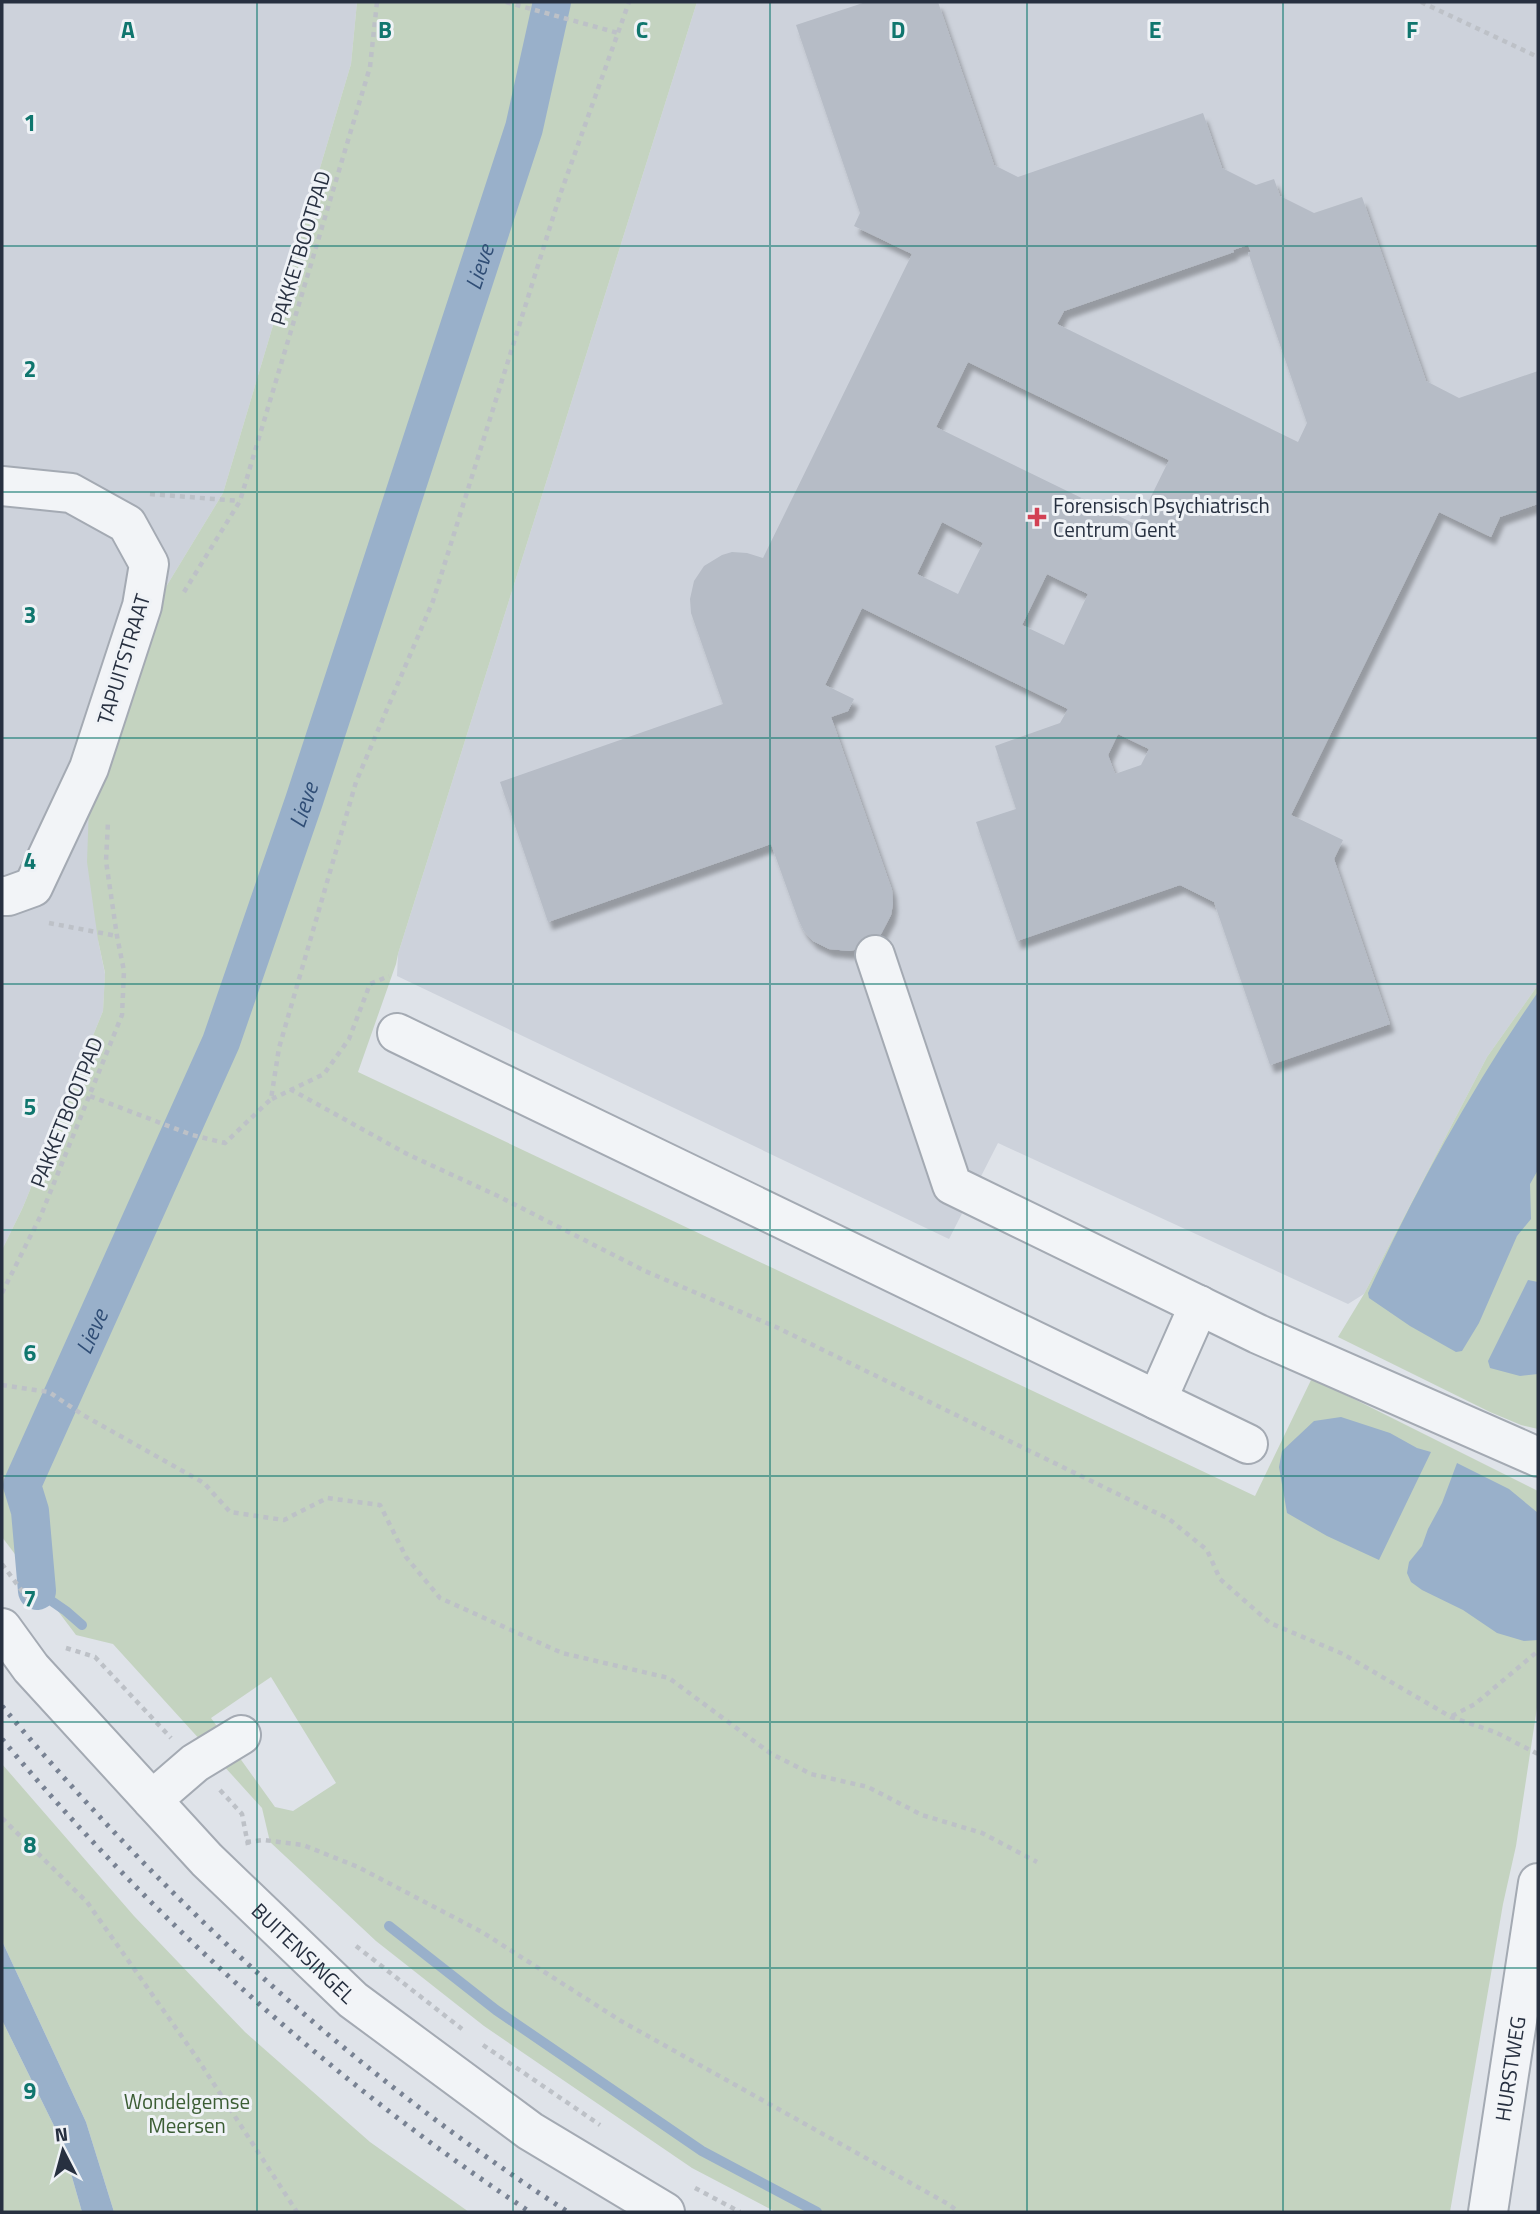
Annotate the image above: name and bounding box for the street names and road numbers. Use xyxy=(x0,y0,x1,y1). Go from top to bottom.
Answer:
street label: PAKKETBOOTPAD xyxy=(261,167,339,329)
street label: TAPUITSTRAAT xyxy=(88,590,158,728)
street label: PAKKETBOOTPAD xyxy=(21,1032,111,1192)
street label: BUITENSINGEL xyxy=(244,1895,363,2011)
street label: HURSTWEG xyxy=(1486,2014,1534,2123)

